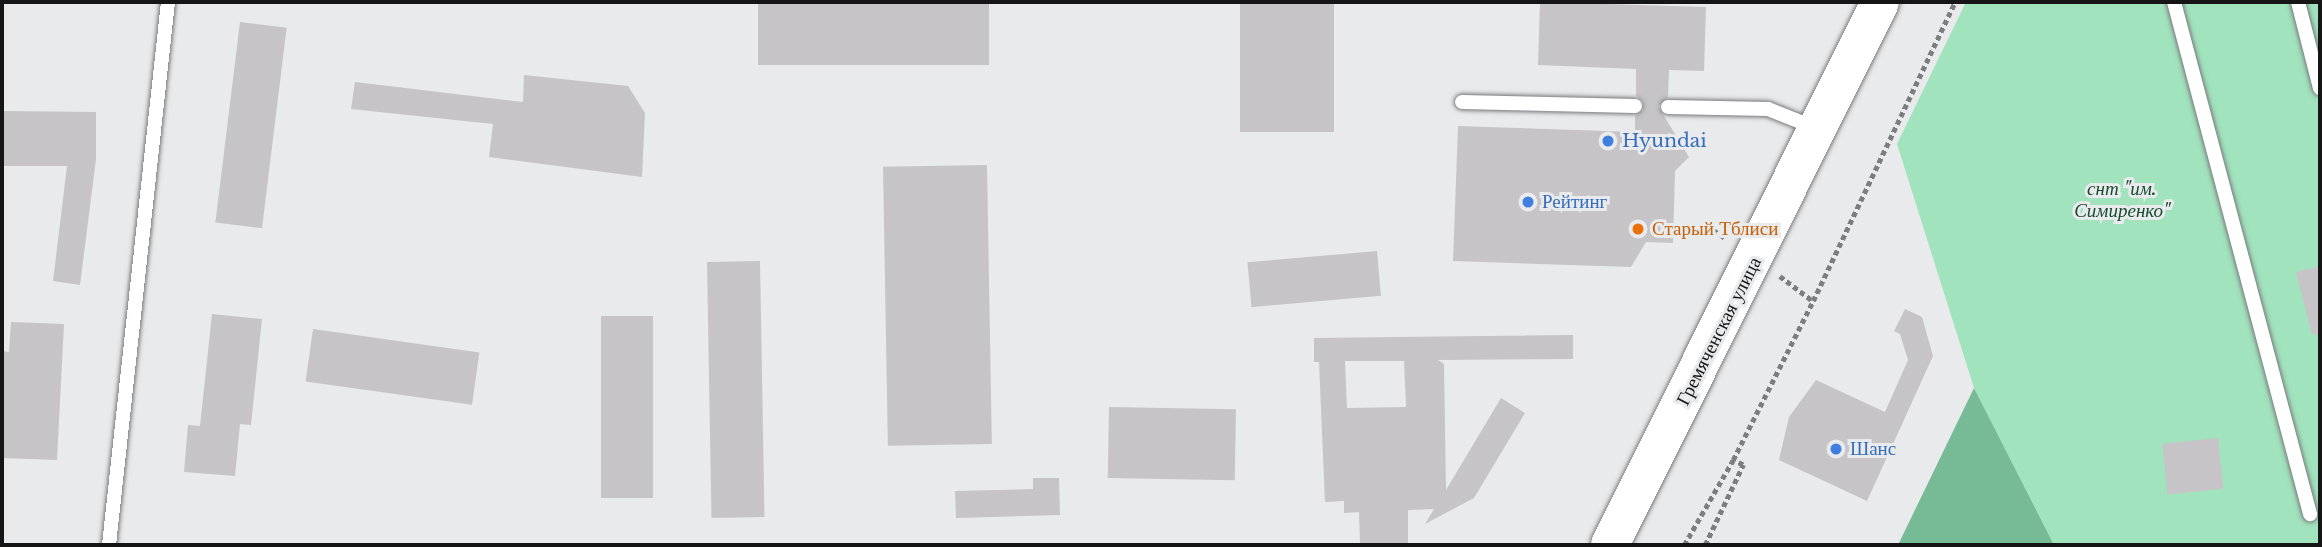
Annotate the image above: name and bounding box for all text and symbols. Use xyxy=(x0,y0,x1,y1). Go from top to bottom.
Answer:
place label: Hyundai xyxy=(1622,130,1707,152)
marker: Hyundai xyxy=(1600,133,1616,149)
park label: снт "им. Симиренко" xyxy=(2074,178,2170,222)
place label: Рейтинг xyxy=(1542,191,1607,213)
marker: Рейтинг xyxy=(1520,194,1536,210)
place label: Старый Тблиси xyxy=(1652,218,1778,240)
marker: Старый Тблиси xyxy=(1630,221,1646,237)
street label: Гремяченская улица xyxy=(1672,253,1766,409)
place label: Шанс xyxy=(1850,438,1896,460)
marker: Шанс xyxy=(1828,441,1844,457)

